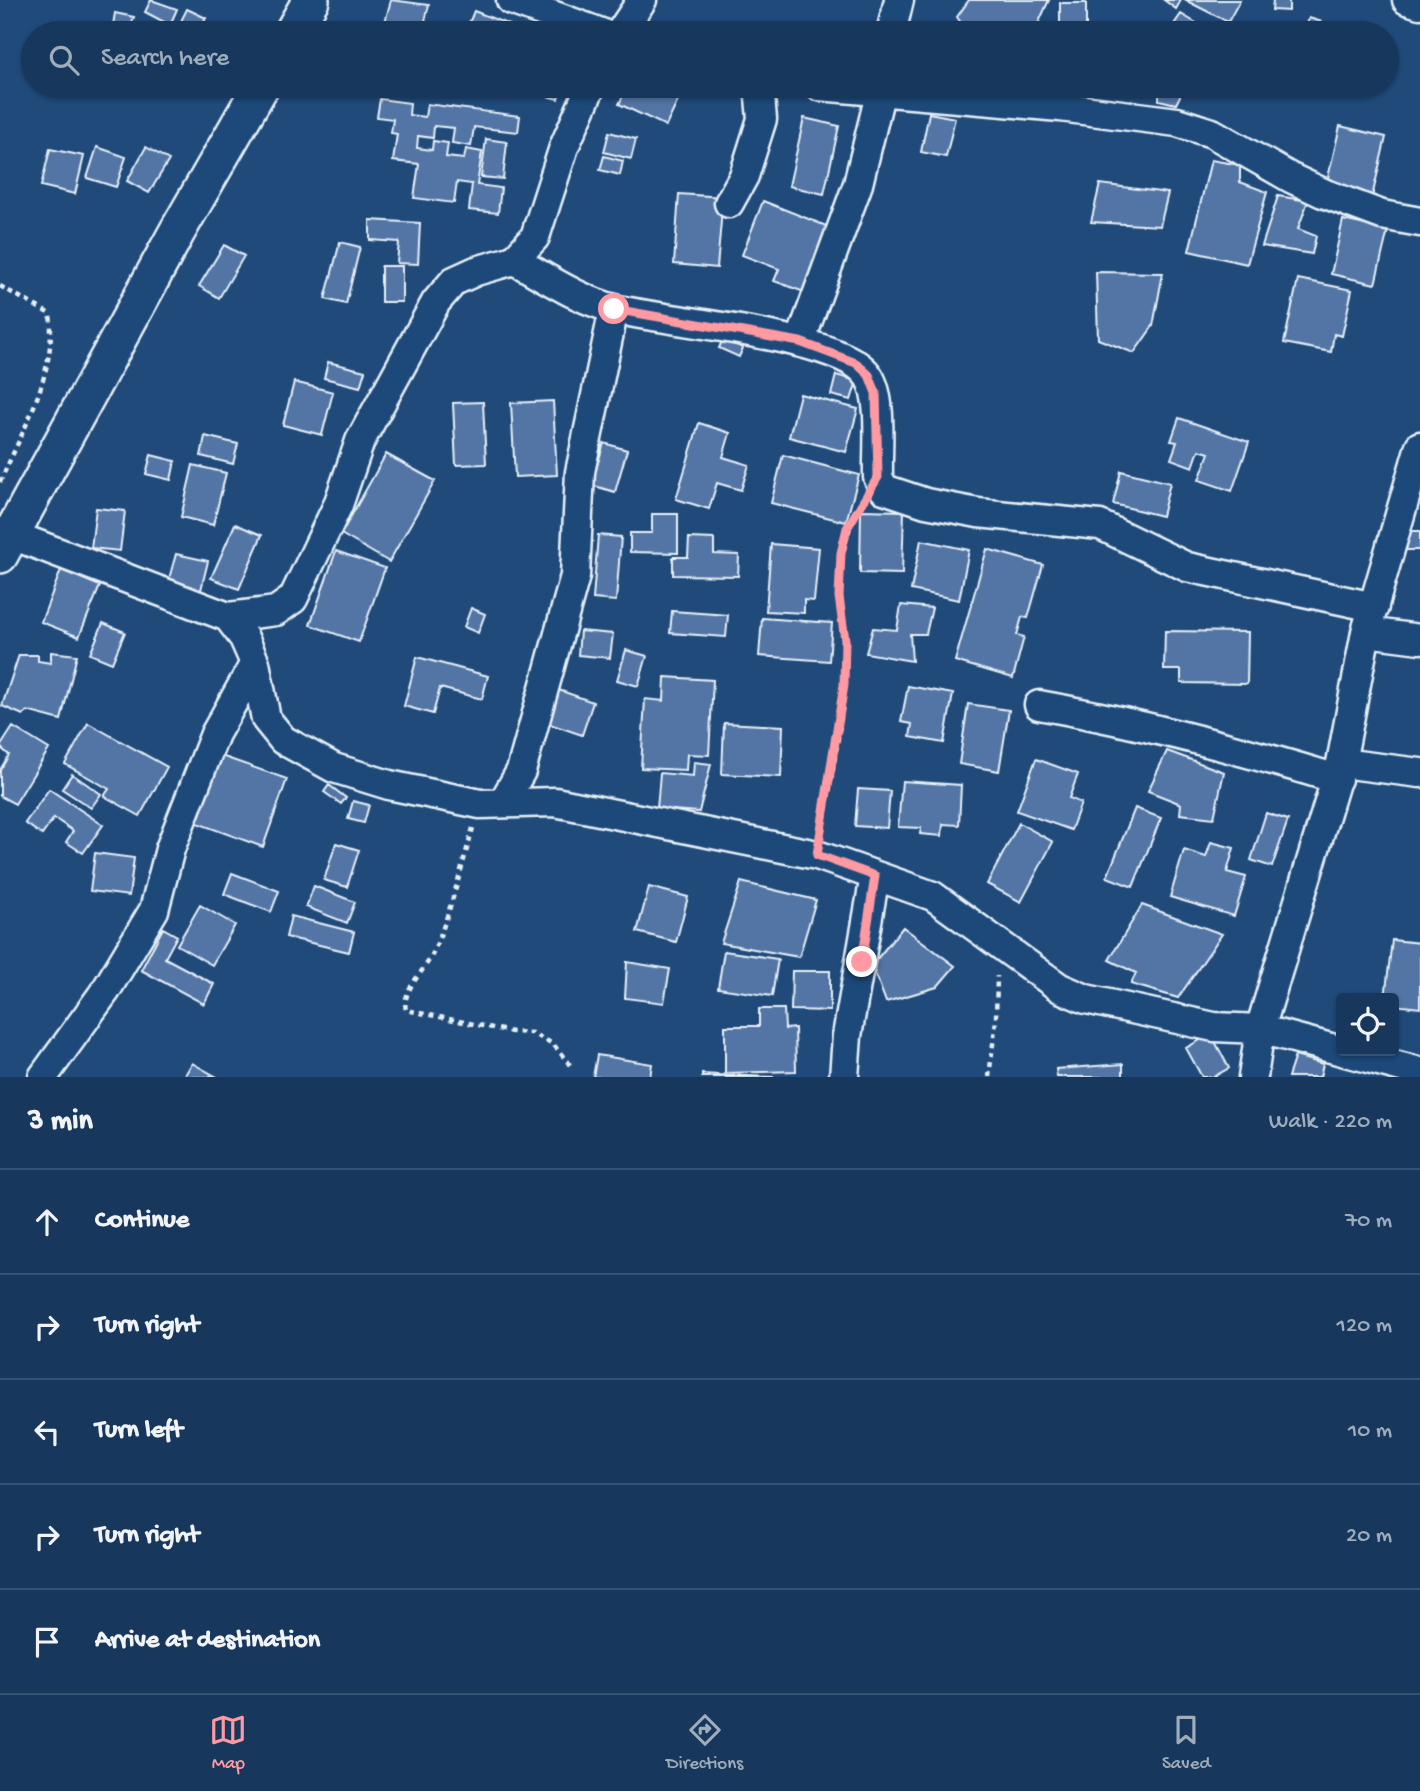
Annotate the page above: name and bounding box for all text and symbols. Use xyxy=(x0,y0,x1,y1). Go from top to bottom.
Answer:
search box xyxy=(21,21,1399,98)
icon: search xyxy=(45,41,83,79)
text: Search here xyxy=(101,44,229,75)
route start xyxy=(598,293,629,324)
route end xyxy=(846,946,877,977)
map controls xyxy=(1336,993,1399,1056)
button: locate xyxy=(1336,993,1399,1056)
text: 3 min xyxy=(28,1105,93,1140)
text: Walk · 220 m xyxy=(1269,1109,1392,1136)
icon: ahead xyxy=(28,1203,66,1241)
text: Continue xyxy=(95,1206,189,1237)
text: 70 m xyxy=(1345,1208,1392,1235)
icon: right xyxy=(28,1308,66,1346)
text: Turn right xyxy=(95,1311,199,1342)
text: 120 m xyxy=(1337,1313,1392,1340)
icon: left xyxy=(28,1413,66,1451)
text: Turn left xyxy=(95,1416,183,1447)
text: 10 m xyxy=(1348,1418,1392,1445)
icon: right xyxy=(28,1518,66,1556)
text: Turn right xyxy=(95,1521,199,1552)
text: 20 m xyxy=(1346,1523,1392,1550)
icon: arrive xyxy=(28,1623,66,1661)
text: Arrive at destination xyxy=(95,1626,320,1657)
tab: Map xyxy=(209,1711,247,1776)
tab: Directions xyxy=(666,1711,743,1776)
tab: Saved xyxy=(1162,1711,1211,1776)

